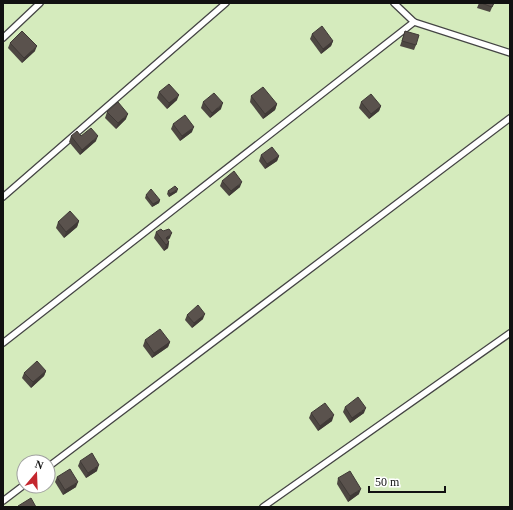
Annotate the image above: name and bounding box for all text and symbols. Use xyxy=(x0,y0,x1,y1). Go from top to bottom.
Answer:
north arrow xyxy=(16,454,56,494)
text: N xyxy=(34,458,45,472)
scale bar xyxy=(369,468,445,494)
text: 50 m xyxy=(375,475,400,489)

